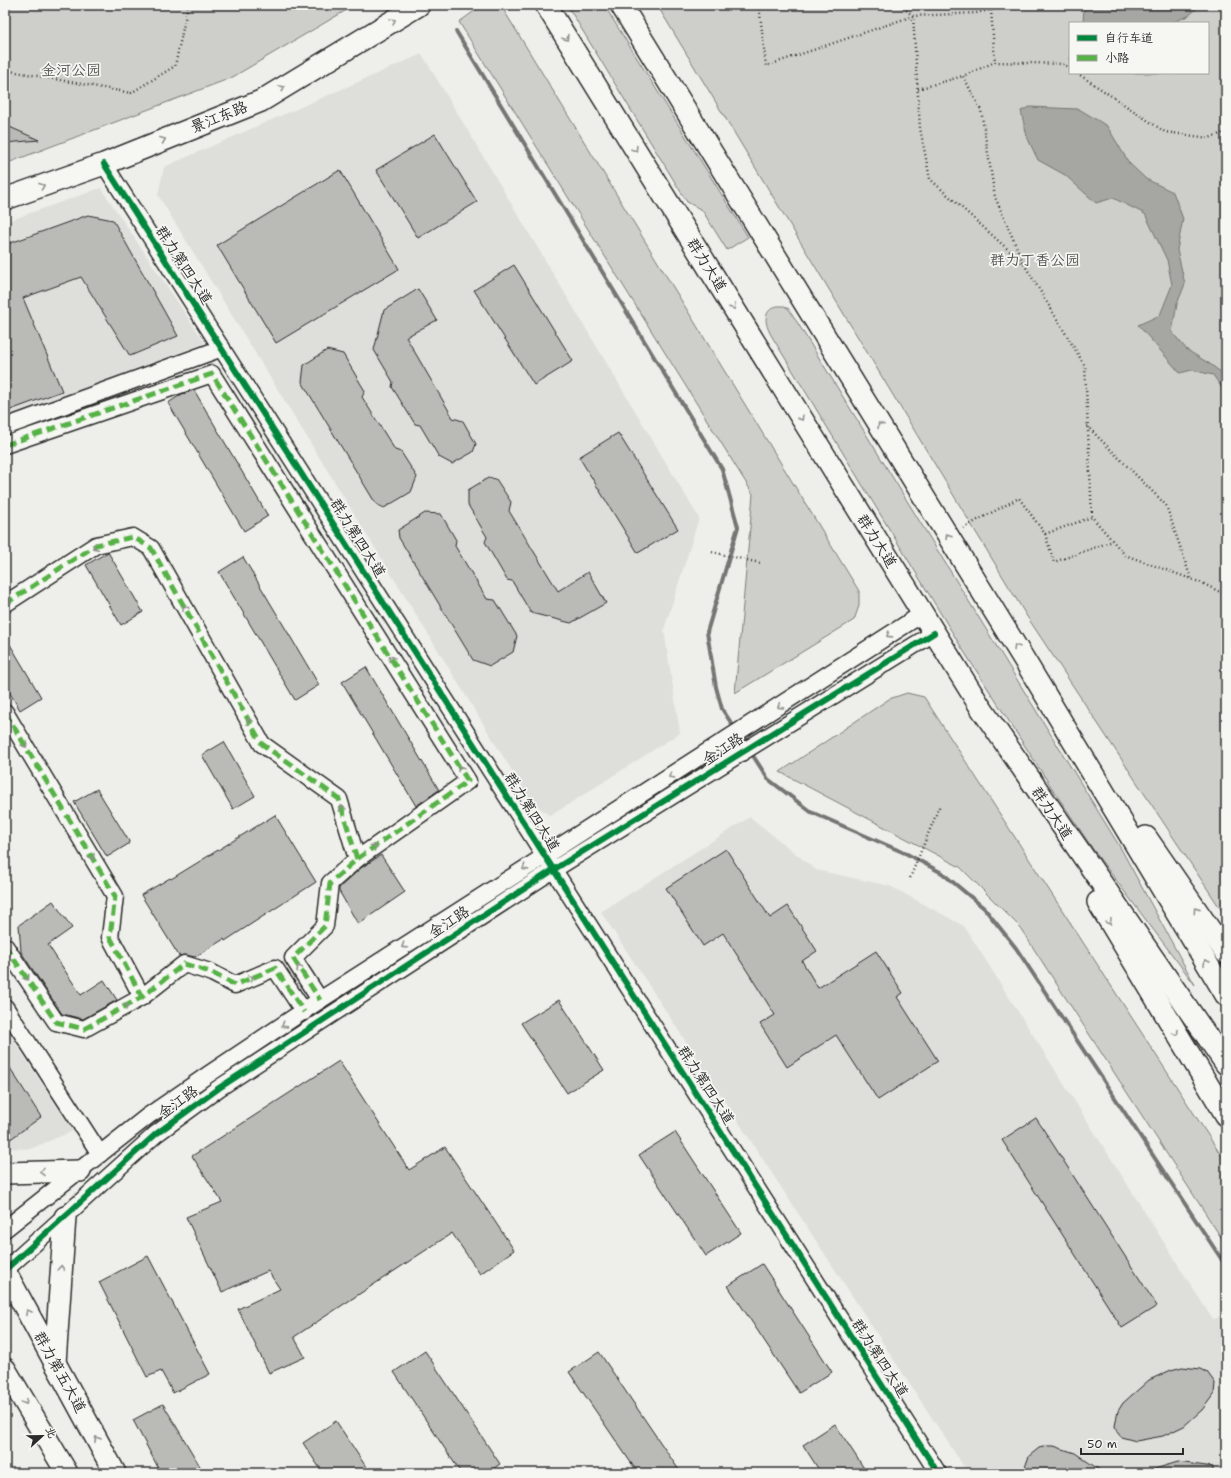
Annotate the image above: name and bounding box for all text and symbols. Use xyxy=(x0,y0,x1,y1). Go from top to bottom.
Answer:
one-way arrow xyxy=(389,18,396,25)
legend xyxy=(1069,22,1209,74)
text: 自行车道 xyxy=(1105,30,1153,46)
one-way arrow xyxy=(562,34,569,41)
text: 小路 xyxy=(1105,50,1129,66)
park label: 金河公园 xyxy=(41,60,101,80)
one-way arrow xyxy=(278,85,285,92)
street label: 景江东路 xyxy=(187,96,251,138)
one-way arrow xyxy=(159,137,167,145)
one-way arrow xyxy=(630,145,637,152)
one-way arrow xyxy=(38,182,45,191)
street label: 群力第四大道 xyxy=(151,222,217,308)
street label: 群力大道 xyxy=(683,234,731,296)
park label: 群力丁香公园 xyxy=(990,250,1080,270)
one-way arrow xyxy=(728,303,735,310)
one-way arrow xyxy=(796,414,804,421)
one-way arrow xyxy=(877,422,884,429)
street label: 群力第四大道 xyxy=(326,495,390,581)
street label: 群力大道 xyxy=(853,510,901,572)
one-way arrow xyxy=(945,533,952,540)
one-way arrow xyxy=(92,542,99,550)
one-way arrow xyxy=(183,605,190,612)
one-way arrow xyxy=(887,630,894,637)
one-way arrow xyxy=(1013,644,1021,651)
one-way arrow xyxy=(388,655,395,662)
one-way arrow xyxy=(777,701,784,708)
one-way arrow xyxy=(246,718,254,726)
street label: 金江路 xyxy=(699,728,747,770)
one-way arrow xyxy=(20,741,28,748)
one-way arrow xyxy=(457,765,465,772)
street label: 群力第四大道 xyxy=(500,769,564,855)
one-way arrow xyxy=(668,772,675,779)
street label: 群力大道 xyxy=(1027,783,1077,843)
one-way arrow xyxy=(338,805,347,812)
one-way arrow xyxy=(370,844,377,852)
one-way arrow xyxy=(87,853,94,860)
one-way arrow xyxy=(523,863,530,870)
street label: 金江路 xyxy=(425,901,473,943)
one-way arrow xyxy=(1194,907,1201,914)
one-way arrow xyxy=(1105,918,1112,925)
one-way arrow xyxy=(401,941,408,949)
one-way arrow xyxy=(1203,959,1210,966)
one-way arrow xyxy=(297,965,304,972)
one-way arrow xyxy=(22,974,29,981)
one-way arrow xyxy=(246,975,254,983)
one-way arrow xyxy=(122,1004,129,1011)
one-way arrow xyxy=(281,1020,288,1028)
one-way arrow xyxy=(1171,1029,1179,1036)
street label: 群力第四大道 xyxy=(673,1042,739,1128)
street label: 金江路 xyxy=(154,1081,202,1123)
one-way arrow xyxy=(39,1168,45,1176)
one-way arrow xyxy=(57,1265,66,1271)
one-way arrow xyxy=(25,1309,32,1317)
street label: 群力第四大道 xyxy=(847,1315,913,1401)
street label: 群力第五大道 xyxy=(29,1328,91,1416)
one-way arrow xyxy=(20,1398,28,1405)
north arrow xyxy=(22,1416,62,1456)
text: 北 xyxy=(42,1425,60,1440)
scale bar xyxy=(1081,1430,1183,1456)
one-way arrow xyxy=(94,1436,101,1443)
text: 50 m xyxy=(1087,1436,1117,1452)

